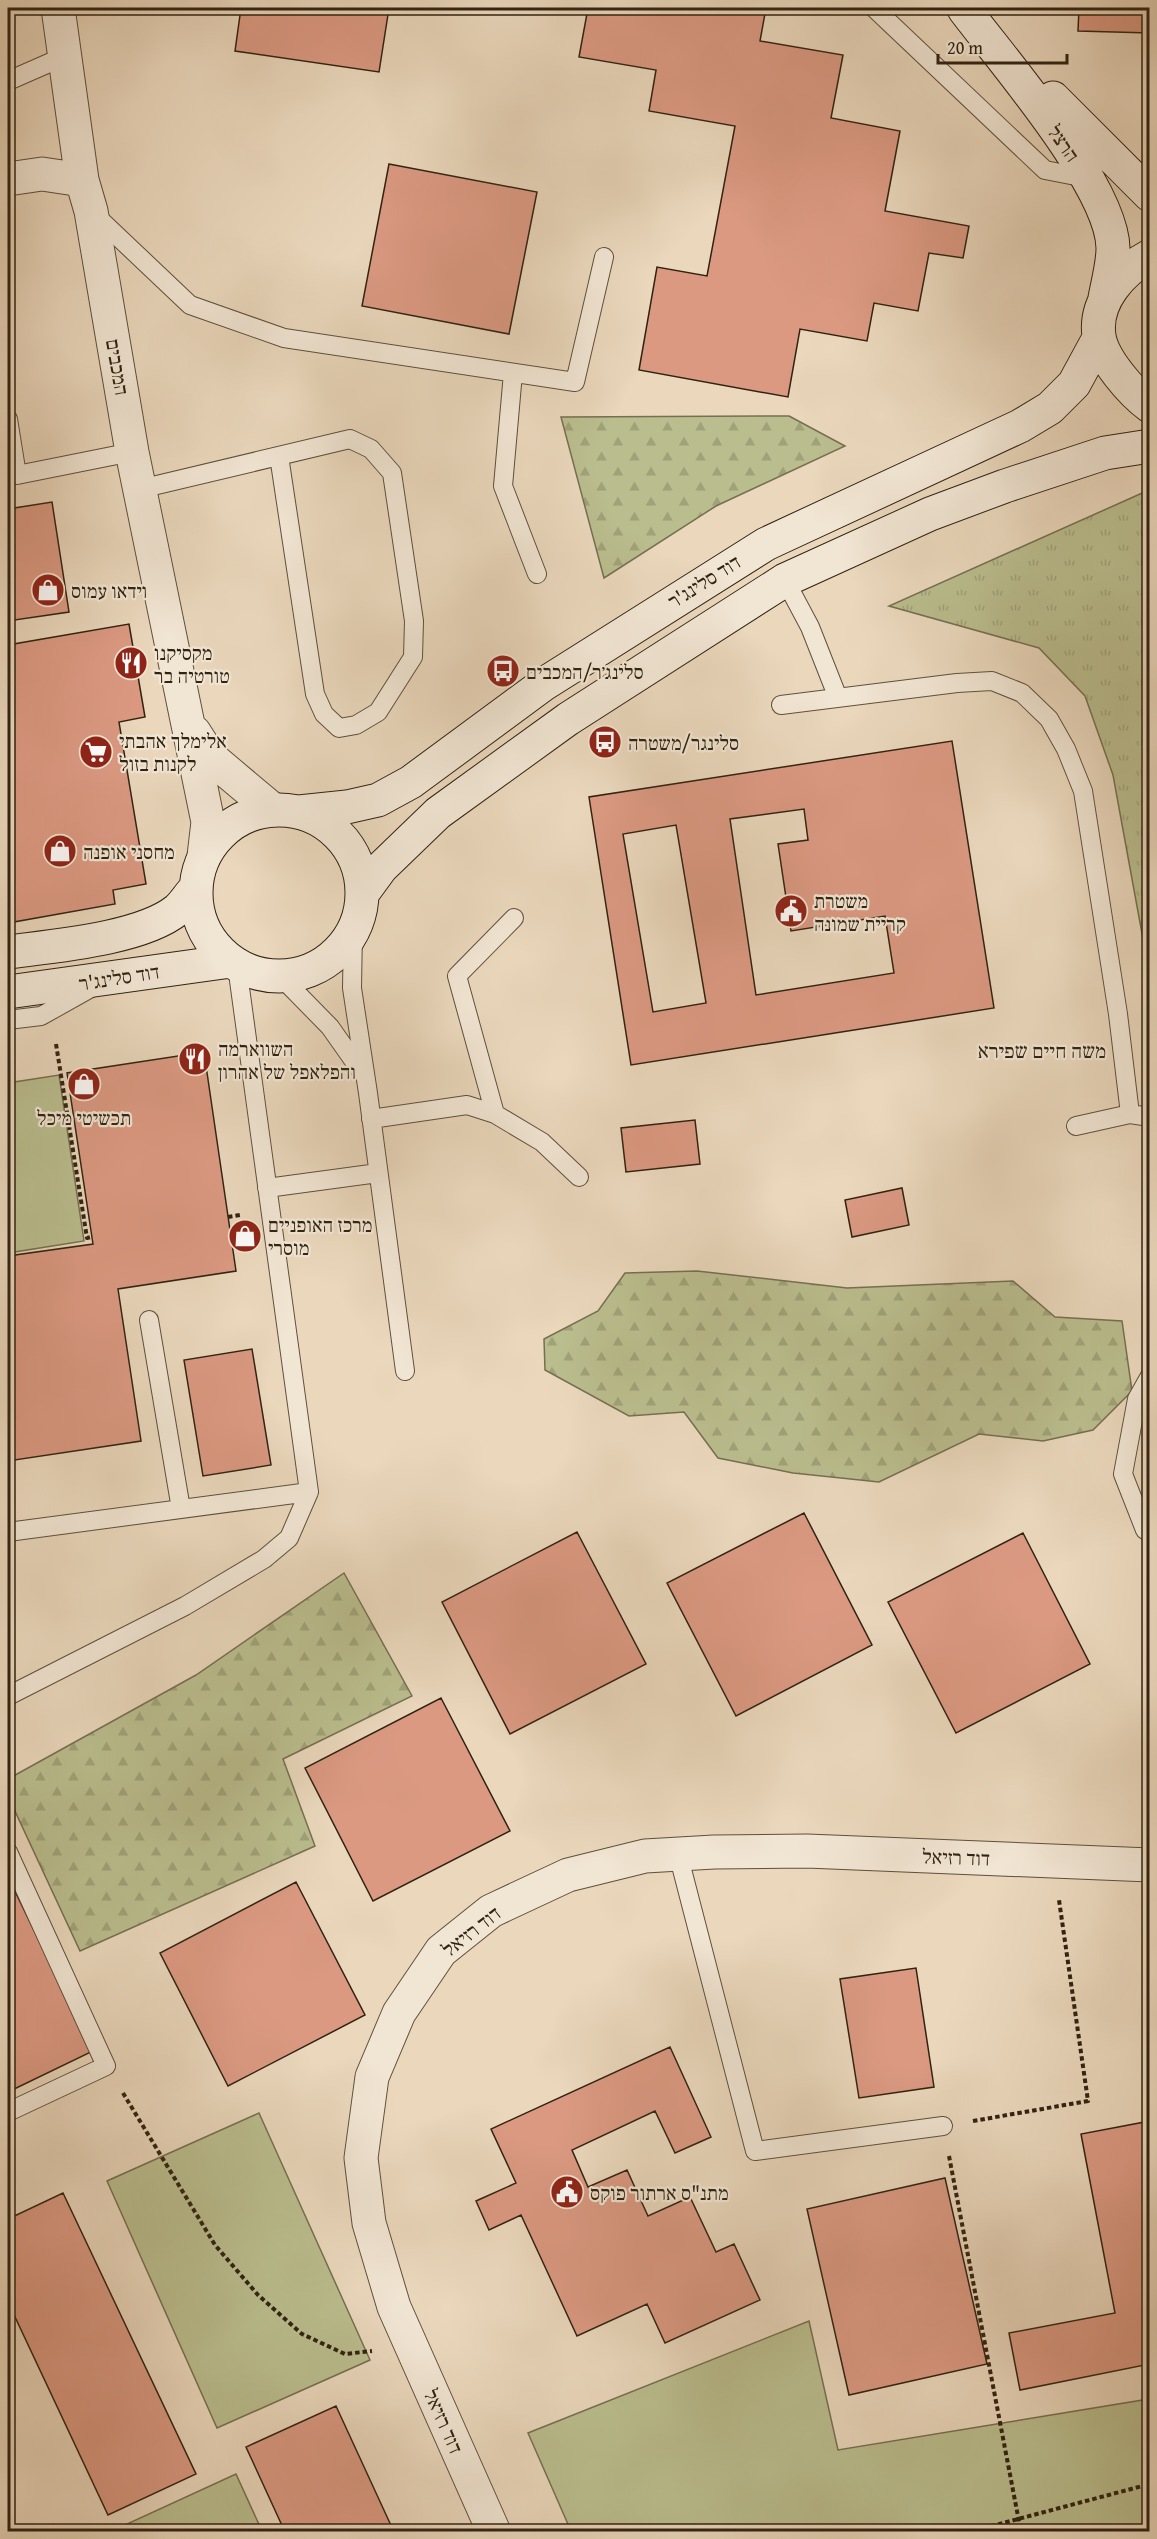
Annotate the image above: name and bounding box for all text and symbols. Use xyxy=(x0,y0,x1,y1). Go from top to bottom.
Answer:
scale bar xyxy=(938,27,1067,65)
text: 20 m xyxy=(947,34,983,61)
street label: הרצל xyxy=(1041,119,1087,167)
street label: המכבים xyxy=(99,337,137,397)
street label: דוד סלינג'ר xyxy=(662,547,746,615)
shop icon: וידאו עמוס xyxy=(30,572,66,608)
place label: וידאו עמוס xyxy=(71,576,147,605)
place label: מקסיקנו טורטיה בר xyxy=(154,638,230,690)
restaurant icon: מקסיקנו טורטיה בר xyxy=(113,645,149,681)
bus stop icon: סלינג׳ר/המכבים xyxy=(485,653,521,689)
place label: סלינג׳ר/המכבים xyxy=(526,657,644,686)
bus stop icon: סלינגר/משטרה xyxy=(587,724,623,760)
place label: אלימלך אהבתי לקנות בזול xyxy=(119,726,227,778)
place label: סלינגר/משטרה xyxy=(628,728,739,757)
supermarket icon: אלימלך אהבתי לקנות בזול xyxy=(78,734,114,770)
shop icon: מחסני אופנה xyxy=(42,833,78,869)
place label: מחסני אופנה xyxy=(83,837,175,866)
place label: משטרת קריית שמונה xyxy=(814,886,906,938)
public building icon: משטרת קריית שמונה xyxy=(773,893,809,929)
street label: דוד סלינג'ר xyxy=(77,956,161,998)
place label: השווארמה והפלאפל של אהרון xyxy=(218,1034,356,1086)
district label: משה חיים שפירא xyxy=(978,1035,1106,1066)
restaurant icon: השווארמה והפלאפל של אהרון xyxy=(177,1041,213,1077)
shop icon: תכשיטי מיכל xyxy=(66,1066,102,1102)
place label: תכשיטי מיכל xyxy=(37,1103,131,1132)
place label: מרכז האופניים מוסרי xyxy=(268,1210,372,1262)
shop icon: מרכז האופניים מוסרי xyxy=(227,1218,263,1254)
street label: דוד רזיאל xyxy=(921,1841,991,1873)
street label: דוד רזיאל xyxy=(435,1899,507,1963)
public building icon: מתנ"ס ארתור פוקס xyxy=(549,2174,585,2210)
place label: מתנ"ס ארתור פוקס xyxy=(590,2178,729,2207)
street label: דוד רזיאל xyxy=(417,2384,471,2458)

